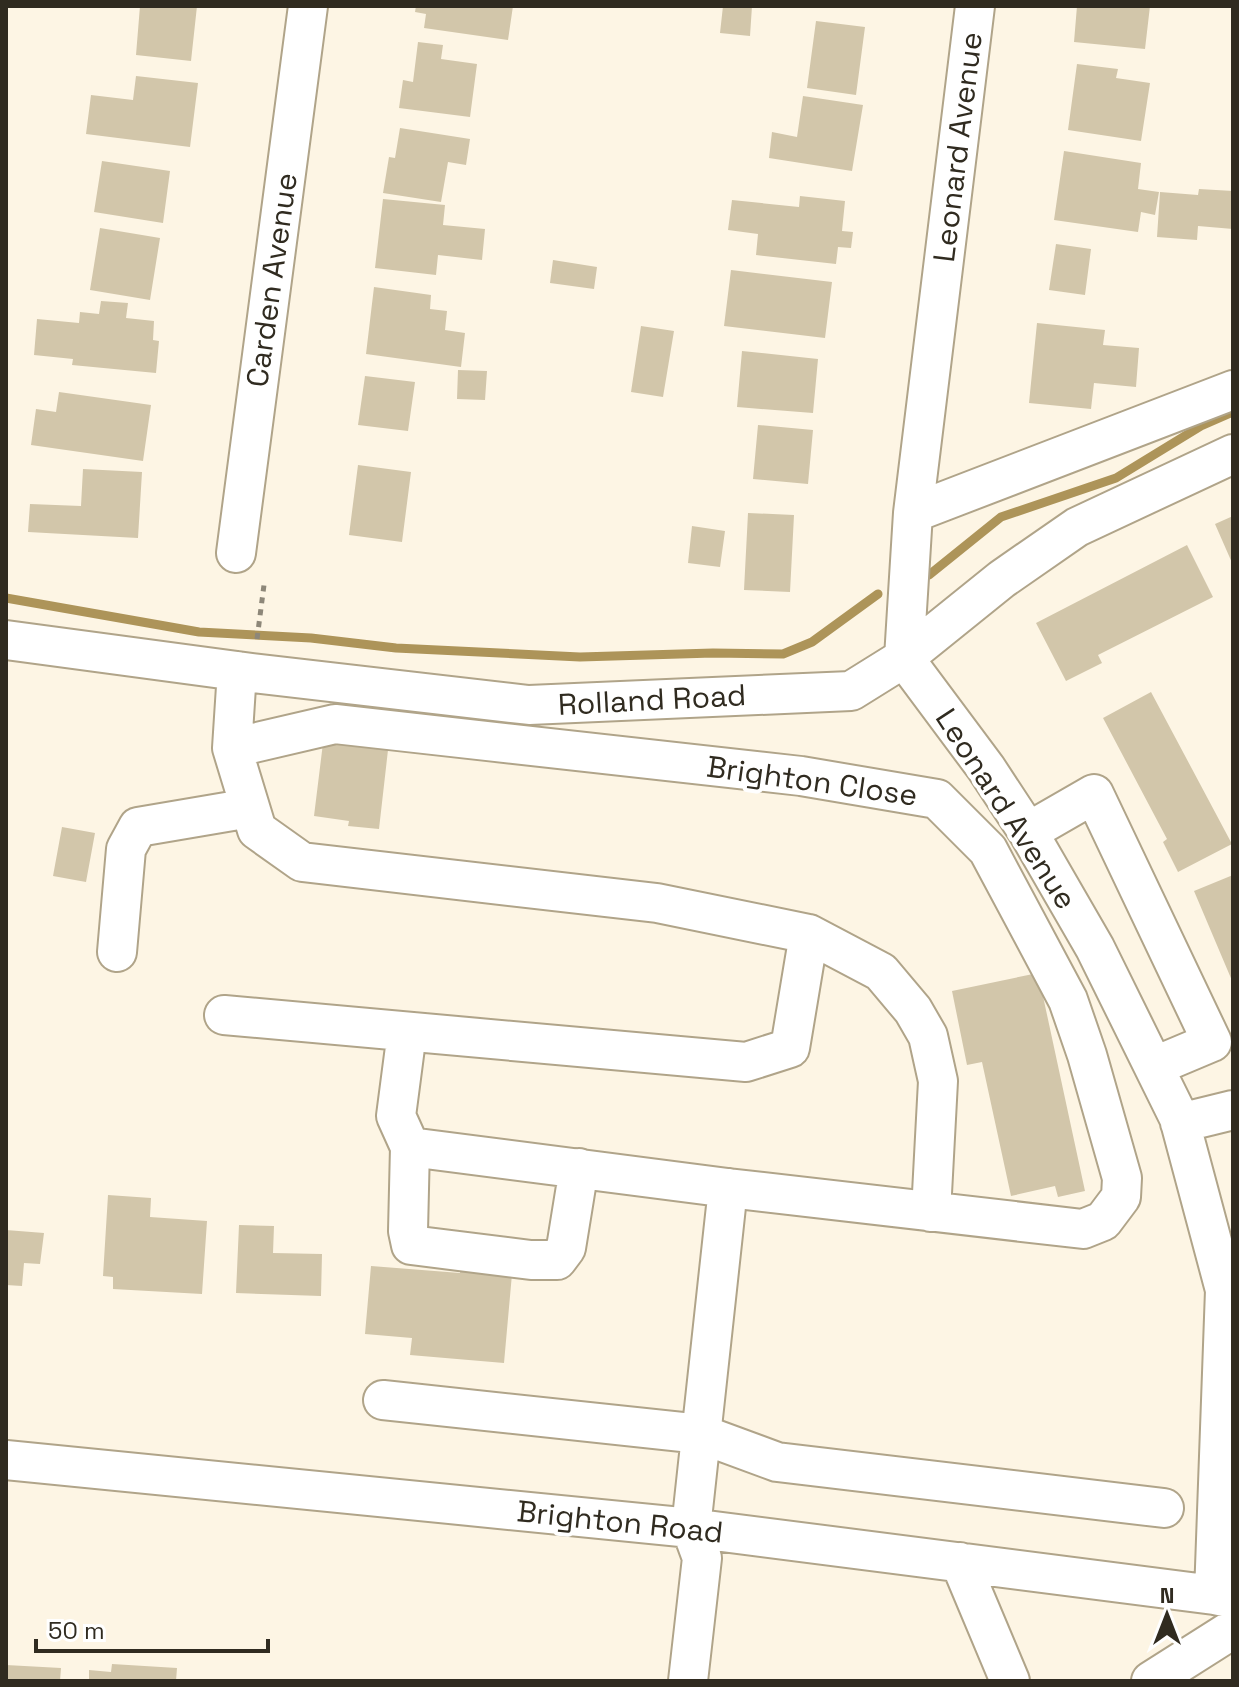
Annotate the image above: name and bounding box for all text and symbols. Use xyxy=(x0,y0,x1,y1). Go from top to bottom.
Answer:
street label: Leonard Avenue xyxy=(924,30,991,264)
street label: Carden Avenue xyxy=(237,170,306,390)
street label: Rolland Road xyxy=(557,675,747,724)
street label: Leonard Avenue xyxy=(927,701,1086,916)
street label: Brighton Close xyxy=(704,746,920,815)
street label: Brighton Road xyxy=(515,1491,725,1552)
north arrow xyxy=(1127,1575,1207,1655)
text: N xyxy=(1160,1581,1174,1609)
scale bar xyxy=(36,1603,268,1653)
text: 50 m xyxy=(48,1615,105,1646)

